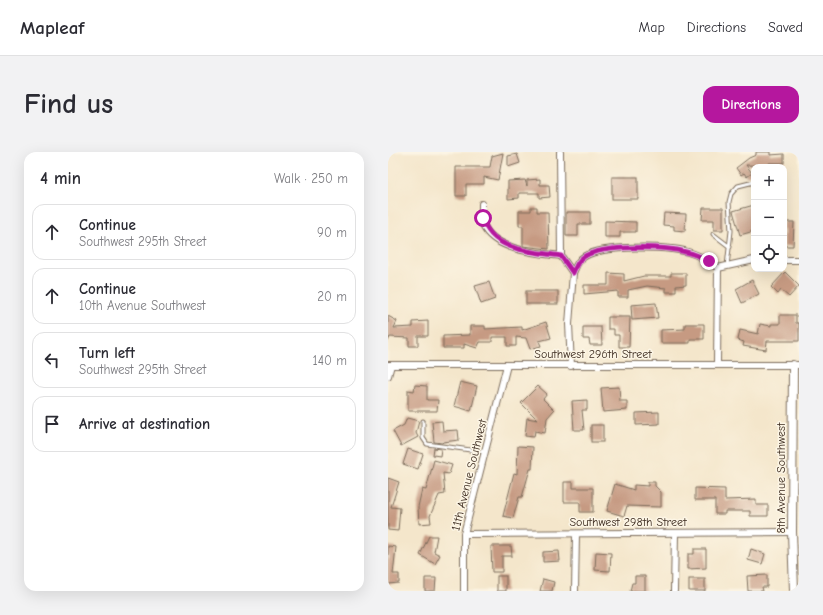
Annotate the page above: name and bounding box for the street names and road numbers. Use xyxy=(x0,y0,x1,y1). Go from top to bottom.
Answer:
street label: Southwest 296th Street xyxy=(534,347,652,361)
street label: 11th Avenue Southwest xyxy=(448,417,490,532)
street label: 8th Avenue Southwest xyxy=(774,422,788,533)
street label: Southwest 298th Street xyxy=(569,515,687,529)

